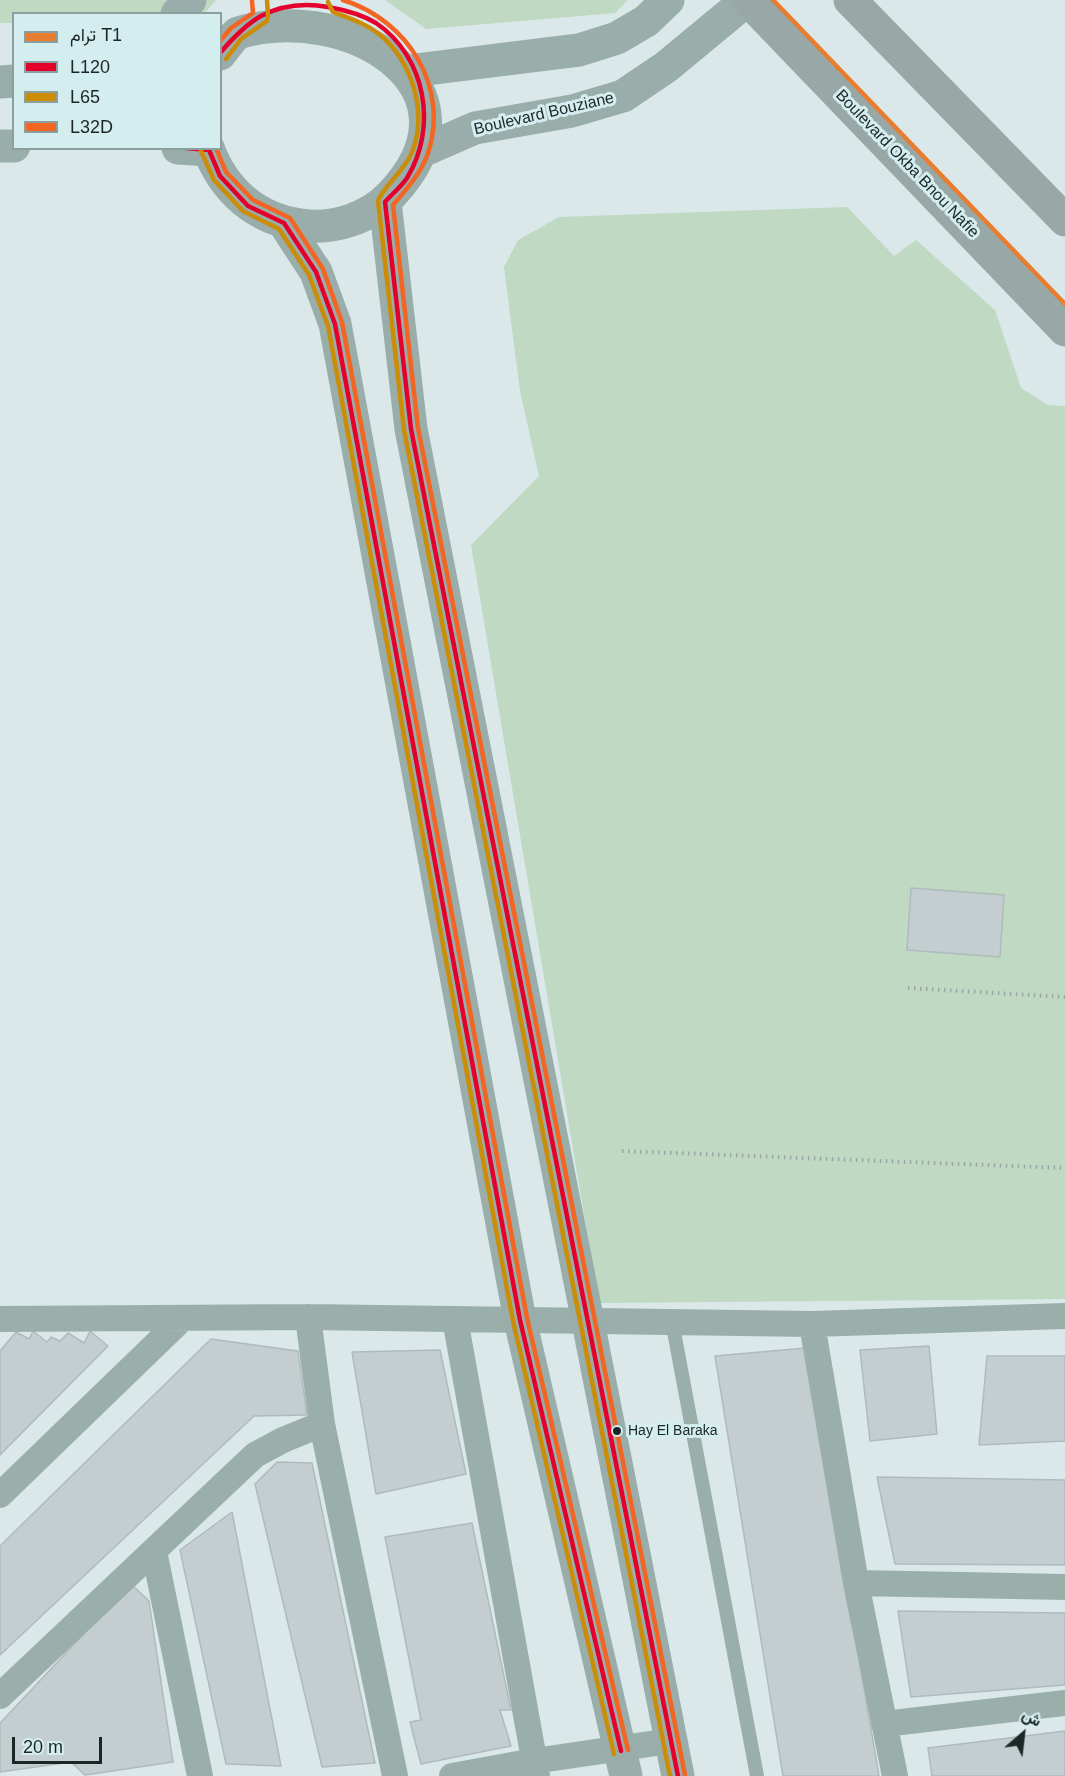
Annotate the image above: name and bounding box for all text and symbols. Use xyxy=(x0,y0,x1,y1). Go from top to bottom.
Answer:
legend xyxy=(12,12,222,150)
text: ترام T1 xyxy=(70,25,122,45)
text: L120 xyxy=(70,57,110,77)
street label: Boulevard Okba Bnou Nafie xyxy=(831,86,983,242)
text: L65 xyxy=(70,87,100,107)
street label: Boulevard Bouziane xyxy=(472,89,616,139)
text: L32D xyxy=(70,117,113,137)
place label: Hay El Baraka xyxy=(628,1423,717,1439)
marker: Hay El Baraka xyxy=(611,1425,623,1437)
north arrow xyxy=(993,1704,1053,1764)
text: ش xyxy=(1019,1706,1044,1730)
scale bar xyxy=(15,1725,105,1763)
text: 20 m xyxy=(23,1737,63,1757)

